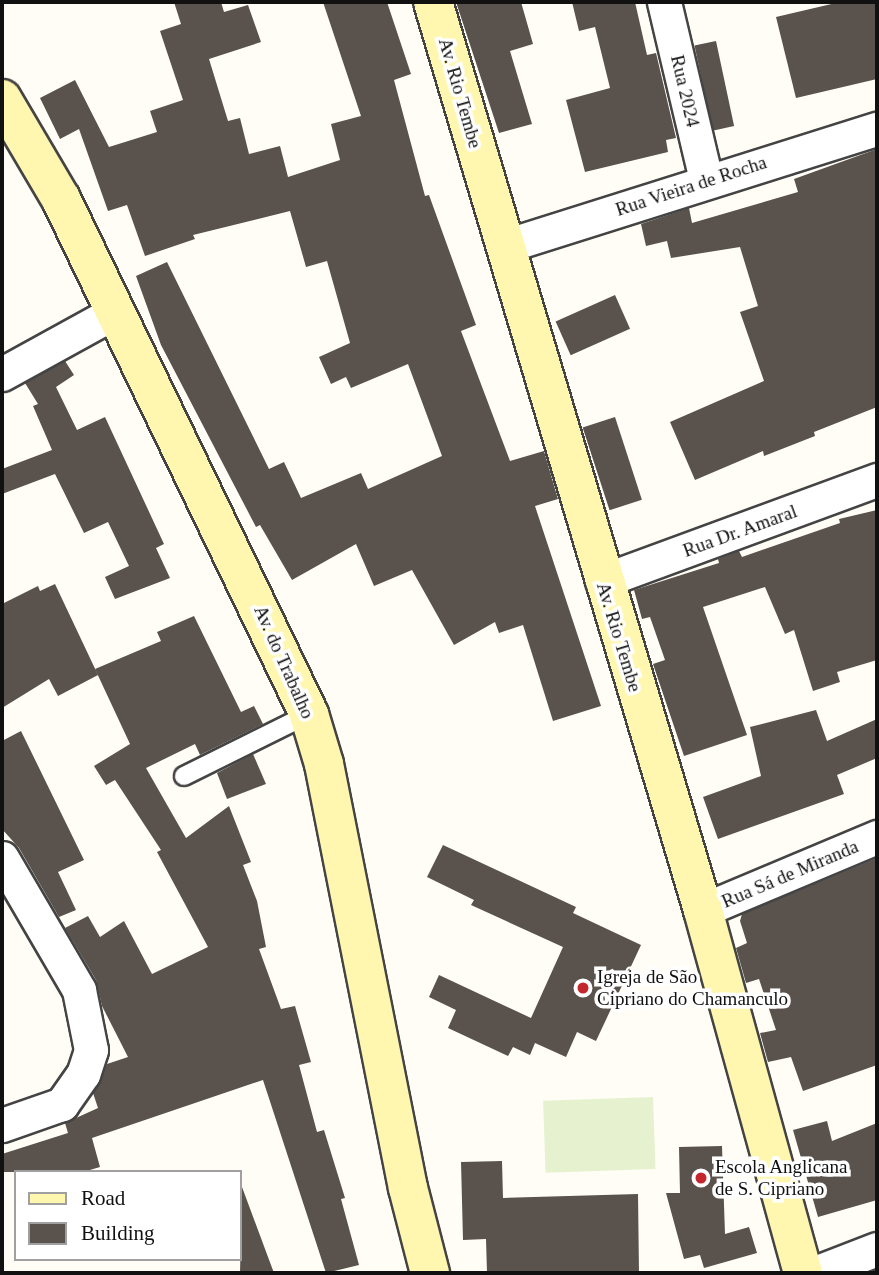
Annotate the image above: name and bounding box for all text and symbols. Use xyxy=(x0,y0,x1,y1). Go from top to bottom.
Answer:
street label: Av. Rio Tembe xyxy=(433,35,487,151)
street label: Rua 2024 xyxy=(666,53,704,129)
street label: Rua Vieira de Rocha xyxy=(613,151,769,221)
street label: Rua Dr. Amaral xyxy=(679,500,801,562)
street label: Av. Rio Tembe xyxy=(591,579,647,695)
street label: Av. do Trabalho xyxy=(249,602,319,722)
street label: Rua Sá de Miranda xyxy=(718,835,862,913)
place label: Igreja de São Cipriano do Chamanculo xyxy=(597,966,788,1010)
marker: Igreja de São Cipriano do Chamanculo xyxy=(575,980,591,996)
place label: Escola Anglicana de S. Cipriano xyxy=(715,1156,848,1200)
legend xyxy=(14,1170,242,1261)
marker: Escola Anglicana de S. Cipriano xyxy=(693,1170,709,1186)
text: Road xyxy=(81,1186,125,1210)
text: Building xyxy=(81,1221,155,1245)

